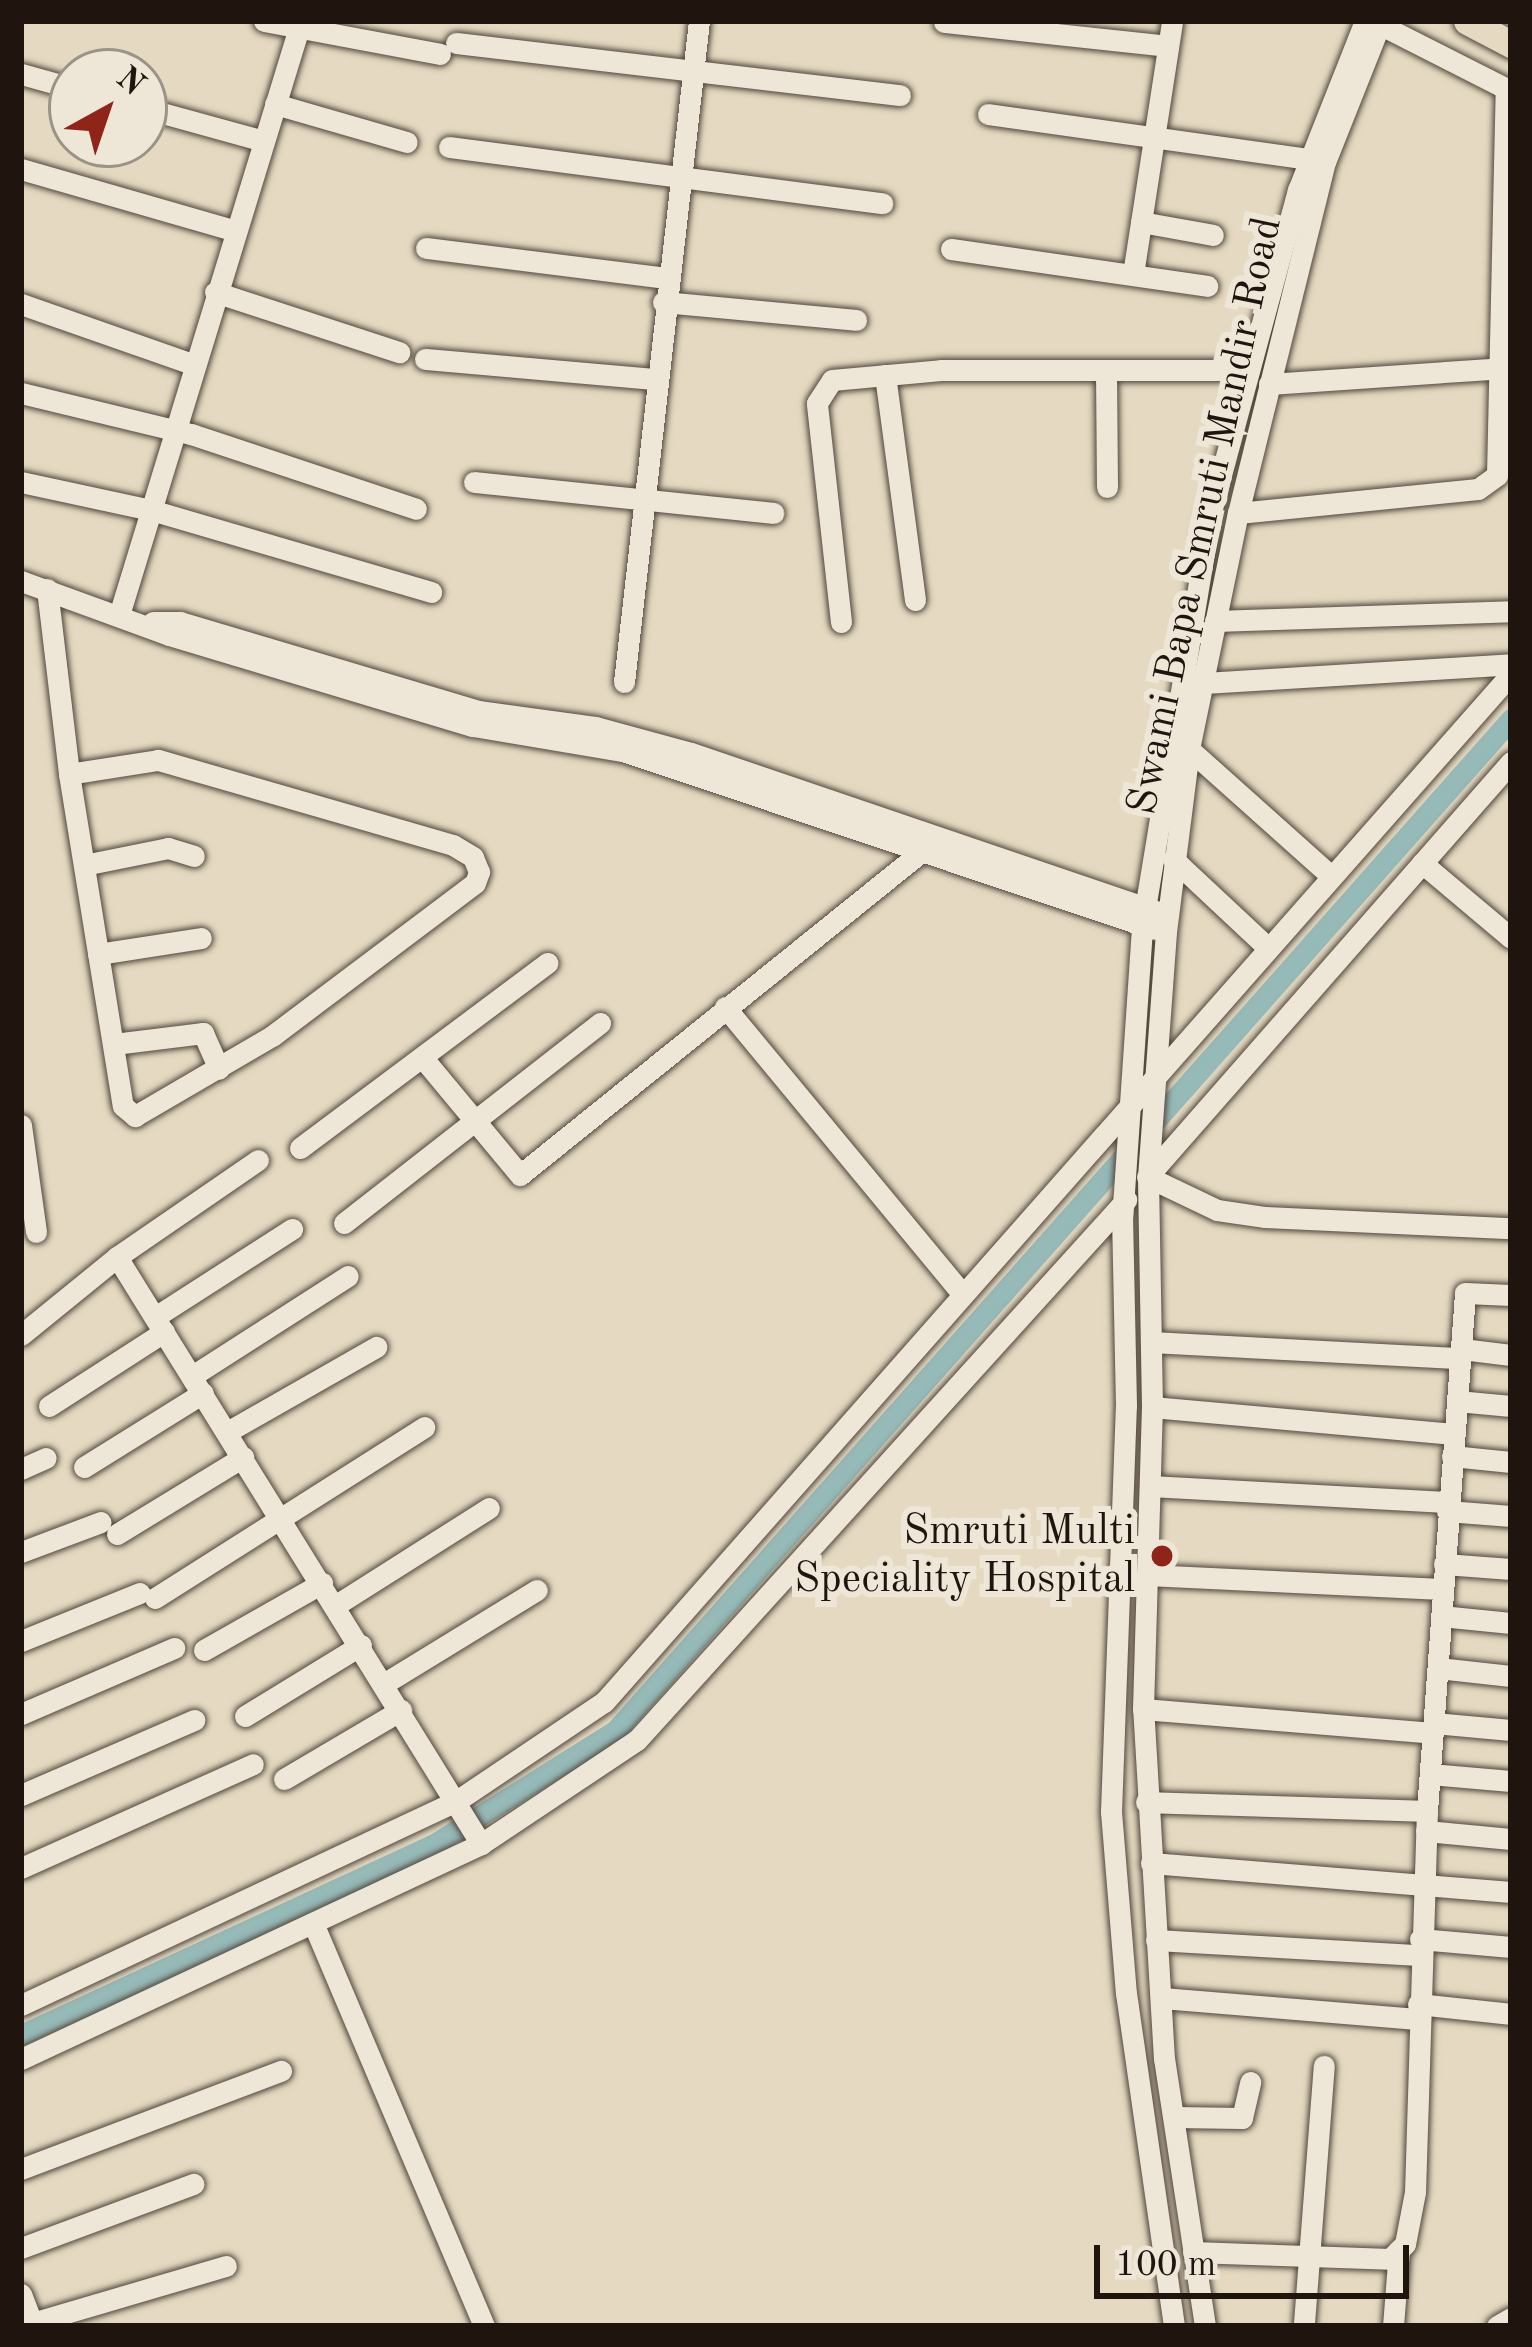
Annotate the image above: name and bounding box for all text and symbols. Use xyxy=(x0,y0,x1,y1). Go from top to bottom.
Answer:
north arrow xyxy=(48,48,168,168)
text: N xyxy=(109,62,150,103)
street label: Swami Bapa Smruti Mandir Road xyxy=(1118,213,1294,819)
place label: Smruti Multi Speciality Hospital xyxy=(794,1507,1135,1606)
marker: Smruti Multi Speciality Hospital xyxy=(1146,1540,1178,1572)
scale bar xyxy=(1100,2221,1415,2295)
text: 100 m xyxy=(1115,2248,1216,2284)

